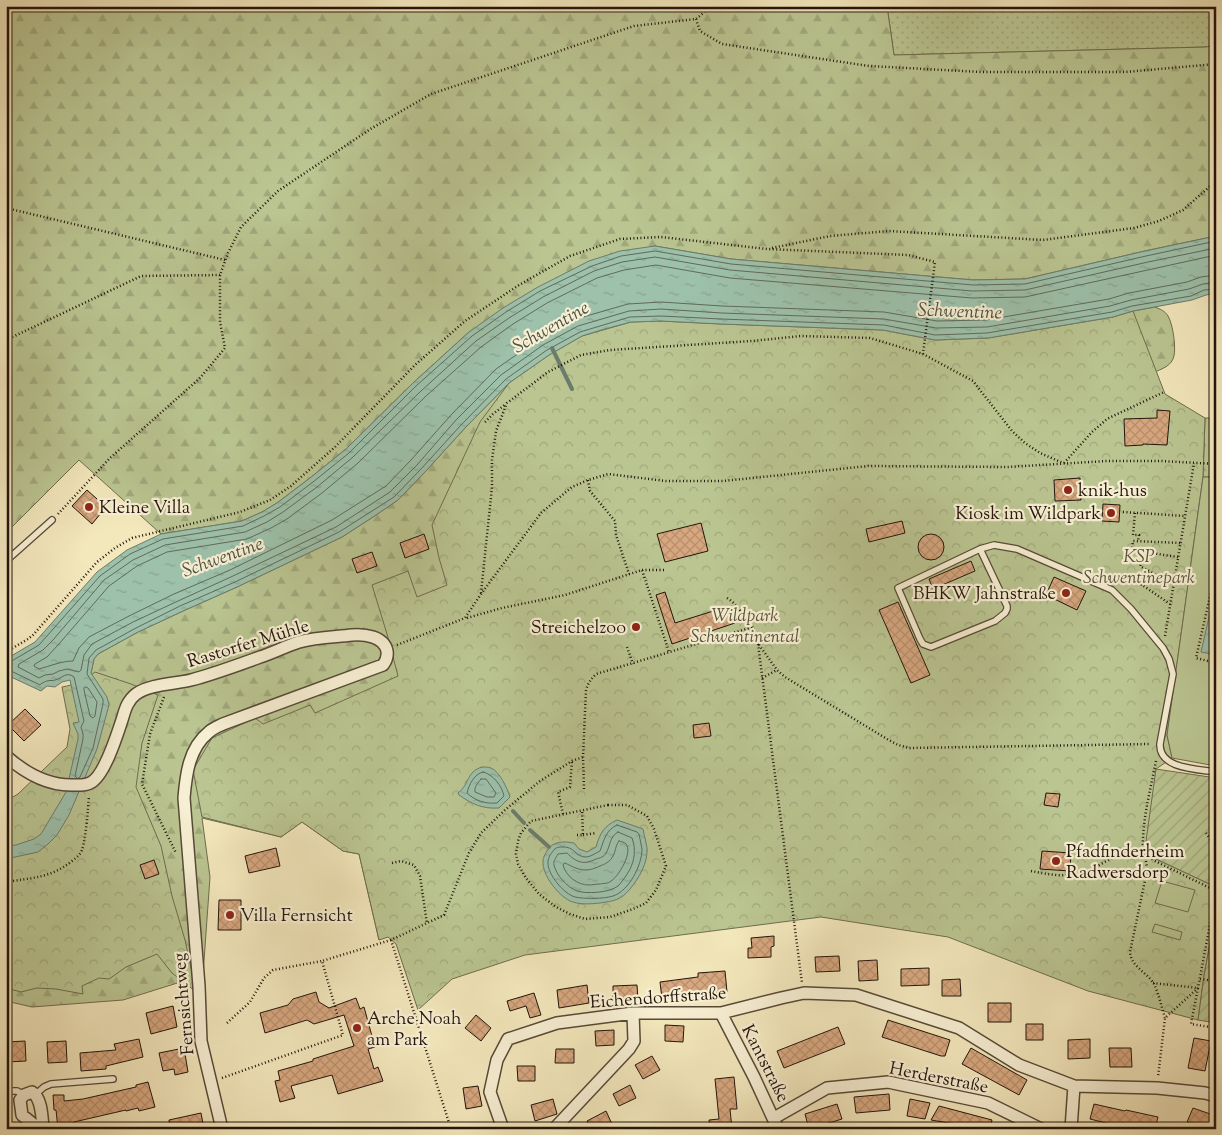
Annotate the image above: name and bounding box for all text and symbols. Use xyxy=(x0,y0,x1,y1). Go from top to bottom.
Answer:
water label: Schwentine xyxy=(508,295,595,361)
water label: Schwentine xyxy=(917,298,1003,327)
place label: knik-hus xyxy=(1078,479,1147,505)
marker: knik-hus xyxy=(1062,484,1074,496)
place label: Kleine Villa xyxy=(99,496,190,522)
marker: Kleine Villa xyxy=(83,501,95,513)
place label: Kiosk im Wildpark xyxy=(955,502,1101,528)
marker: Kiosk im Wildpark xyxy=(1105,507,1117,519)
water label: Schwentine xyxy=(179,531,268,585)
park label: KSP Schwentinepark xyxy=(1083,545,1195,592)
place label: BHKW Jahnstraße xyxy=(913,582,1056,608)
marker: BHKW Jahnstraße xyxy=(1060,587,1072,599)
park label: Wildpark Schwentinental xyxy=(691,604,800,651)
street label: Rastorfer Mühle xyxy=(184,614,313,676)
place label: Streichelzoo xyxy=(531,616,626,642)
marker: Streichelzoo xyxy=(630,621,642,633)
place label: Pfadfinderheim Radwersdorp xyxy=(1066,840,1184,887)
marker: Pfadfinderheim Radwersdorp xyxy=(1050,855,1062,867)
place label: Villa Fernsicht xyxy=(240,904,353,930)
marker: Villa Fernsicht xyxy=(224,909,236,921)
street label: Fernsichtweg xyxy=(168,952,202,1056)
street label: Eichendorffstraße xyxy=(589,981,727,1017)
place label: Arche Noah am Park xyxy=(367,1007,462,1054)
street label: Kantstraße xyxy=(734,1021,795,1107)
marker: Arche Noah am Park xyxy=(351,1022,363,1034)
street label: Herderstraße xyxy=(887,1057,991,1101)

